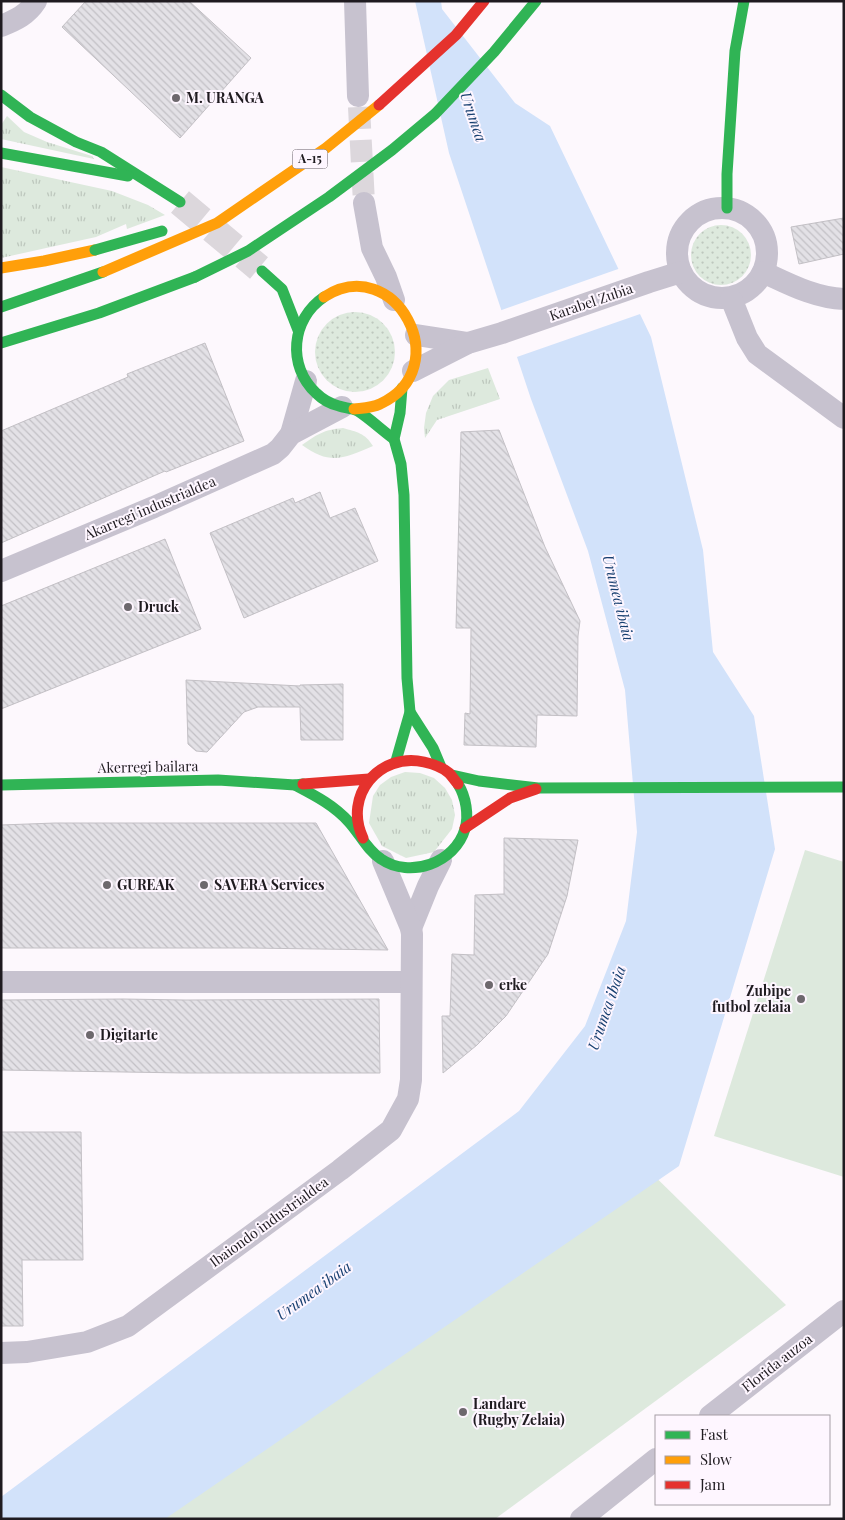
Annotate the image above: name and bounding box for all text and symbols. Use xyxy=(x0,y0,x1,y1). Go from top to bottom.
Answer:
place label: M. URANGA xyxy=(186,88,265,107)
water label: Urumea xyxy=(456,89,492,144)
marker: M. URANGA xyxy=(170,92,182,104)
road number: A-15 xyxy=(292,150,328,168)
street label: Karabel Zubia xyxy=(547,278,635,325)
street label: Akarregi industrialdea xyxy=(80,471,218,544)
water label: Urumea ibaia xyxy=(599,553,639,643)
place label: Druck xyxy=(138,597,180,616)
marker: Druck xyxy=(122,601,134,613)
street label: Akerregi bailara xyxy=(97,756,198,777)
place label: GUREAK xyxy=(117,875,176,894)
place label: SAVERA Services xyxy=(214,875,325,894)
marker: GUREAK xyxy=(101,879,113,891)
marker: SAVERA Services xyxy=(198,879,210,891)
water label: Urumea ibaia xyxy=(582,963,630,1053)
place label: erke xyxy=(499,975,527,994)
marker: erke xyxy=(483,979,495,991)
place label: Zubipe futbol zelaia xyxy=(712,981,792,1016)
marker: Zubipe futbol zelaia xyxy=(795,993,807,1005)
place label: Digitarte xyxy=(100,1025,158,1044)
marker: Digitarte xyxy=(84,1029,96,1041)
street label: Ibaiondo industrialdea xyxy=(206,1172,332,1271)
water label: Urumea ibaia xyxy=(272,1256,355,1324)
street label: Florida auzoa xyxy=(738,1329,816,1396)
place label: Landare (Rugby Zelaia) xyxy=(473,1394,565,1429)
marker: Landare (Rugby Zelaia) xyxy=(457,1406,469,1418)
legend xyxy=(655,1415,830,1505)
text: Fast xyxy=(700,1424,729,1444)
text: Slow xyxy=(700,1449,732,1469)
text: Jam xyxy=(699,1474,726,1494)

